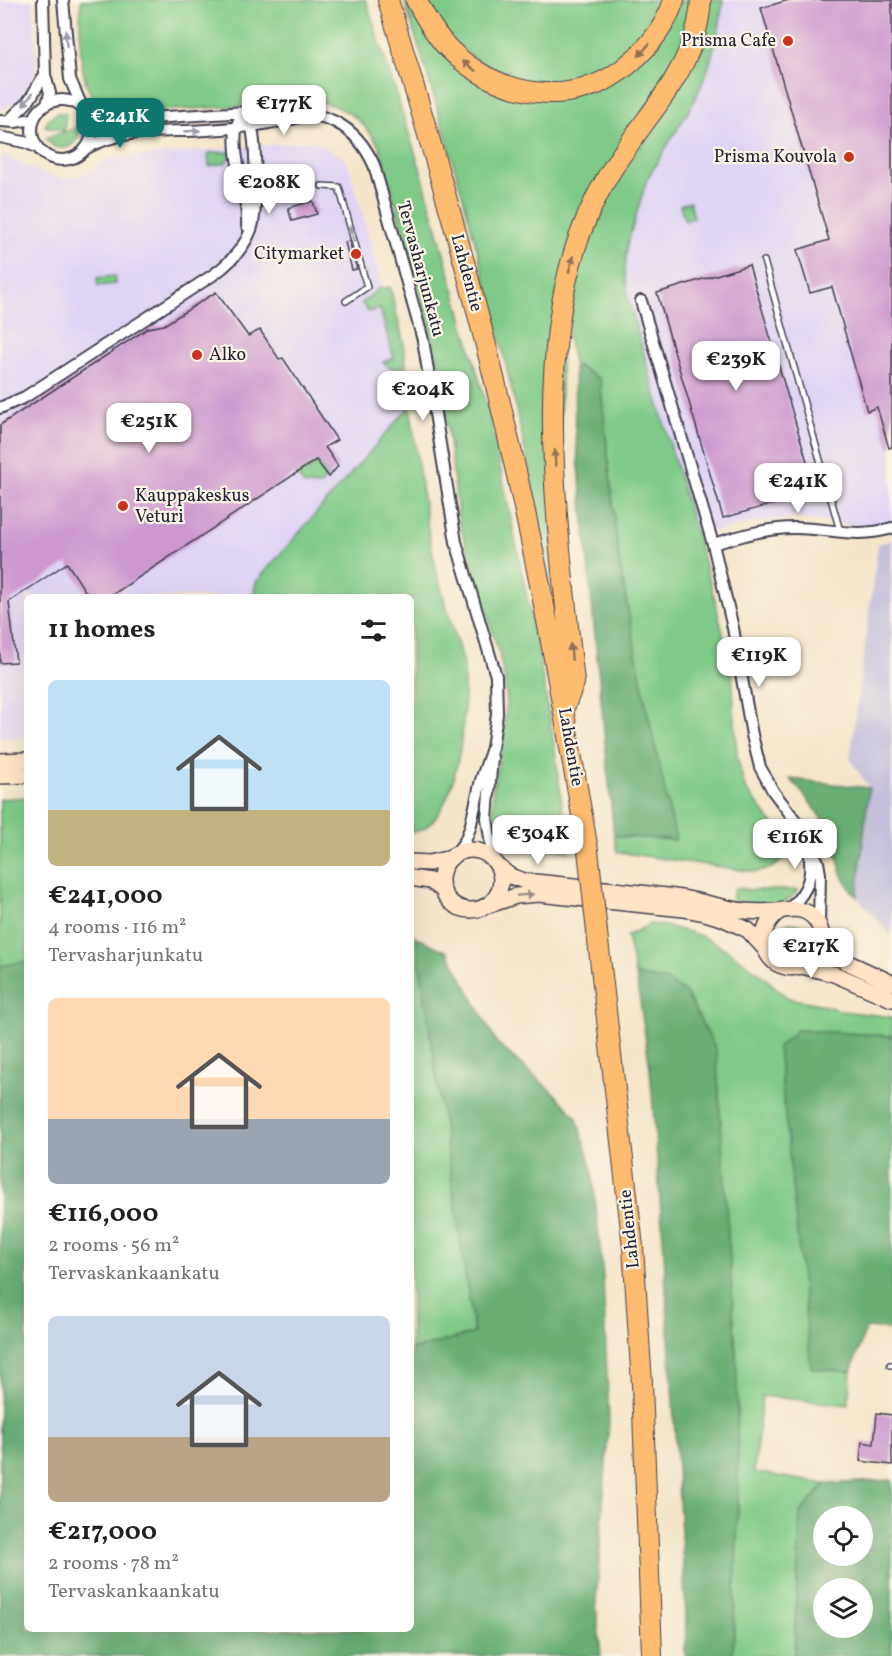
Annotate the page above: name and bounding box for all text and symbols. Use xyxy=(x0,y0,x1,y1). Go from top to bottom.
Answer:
place label: Prisma Cafe xyxy=(681,29,776,54)
one-way arrow xyxy=(61,30,70,49)
marker: Prisma Cafe xyxy=(781,34,795,48)
one-way arrow xyxy=(637,42,651,57)
one-way arrow xyxy=(461,60,476,72)
pin: €177K xyxy=(242,85,326,136)
text: €177K xyxy=(256,90,312,118)
one-way arrow xyxy=(22,91,35,107)
pin: €241K xyxy=(78,98,162,149)
text: €241K xyxy=(90,103,150,131)
one-way arrow xyxy=(183,126,202,135)
place label: Prisma Kouvola xyxy=(714,145,837,170)
marker: Prisma Kouvola xyxy=(842,150,856,164)
pin: €208K xyxy=(227,164,311,215)
text: €208K xyxy=(238,169,300,197)
street label: Tervasharjunkatu xyxy=(390,198,450,340)
one-way arrow xyxy=(347,225,356,243)
street label: Lahdentie xyxy=(444,231,488,315)
place label: Citymarket xyxy=(254,242,344,267)
marker: Citymarket xyxy=(349,247,363,261)
one-way arrow xyxy=(567,255,577,273)
pin: €239K xyxy=(694,341,778,392)
place label: Alko xyxy=(209,343,246,368)
text: €239K xyxy=(706,346,766,374)
marker: Alko xyxy=(190,348,204,362)
pin: €204K xyxy=(381,371,465,422)
text: €204K xyxy=(391,376,455,404)
pin: €251K xyxy=(107,403,191,454)
text: €251K xyxy=(120,408,178,436)
one-way arrow xyxy=(550,448,559,467)
pin: €241K xyxy=(756,463,840,514)
text: €241K xyxy=(768,468,828,496)
place label: Kauppakeskus Veturi xyxy=(135,484,249,530)
marker: Kauppakeskus Veturi xyxy=(116,499,130,513)
text: 11 homes xyxy=(48,612,155,648)
icon: filters xyxy=(357,614,390,647)
pin: €119K xyxy=(717,637,801,688)
one-way arrow xyxy=(566,642,576,661)
text: €119K xyxy=(731,642,787,670)
street label: Lahdentie xyxy=(551,706,589,788)
icon: home xyxy=(165,719,273,827)
pin: €304K xyxy=(496,815,580,866)
pin: €116K xyxy=(753,819,837,870)
text: €304K xyxy=(506,820,570,848)
text: €116K xyxy=(767,824,823,852)
text: €241,000 xyxy=(48,878,163,914)
one-way arrow xyxy=(516,890,535,900)
text: 4 rooms · 116 m² xyxy=(48,914,187,942)
pin: €217K xyxy=(769,928,853,979)
text: €217K xyxy=(782,933,840,961)
text: Tervasharjunkatu xyxy=(48,942,203,970)
icon: home xyxy=(165,1037,273,1145)
street label: Lahdentie xyxy=(613,1188,647,1270)
text: €116,000 xyxy=(48,1196,158,1232)
text: 2 rooms · 56 m² xyxy=(48,1232,179,1260)
text: Tervaskankaankatu xyxy=(48,1260,220,1288)
icon: home xyxy=(165,1355,273,1463)
map controls xyxy=(813,1506,873,1638)
button: locate xyxy=(813,1506,873,1566)
text: €217,000 xyxy=(48,1514,157,1550)
text: 2 rooms · 78 m² xyxy=(48,1550,179,1578)
text: Tervaskankaankatu xyxy=(48,1578,220,1606)
button: layers xyxy=(813,1578,873,1638)

